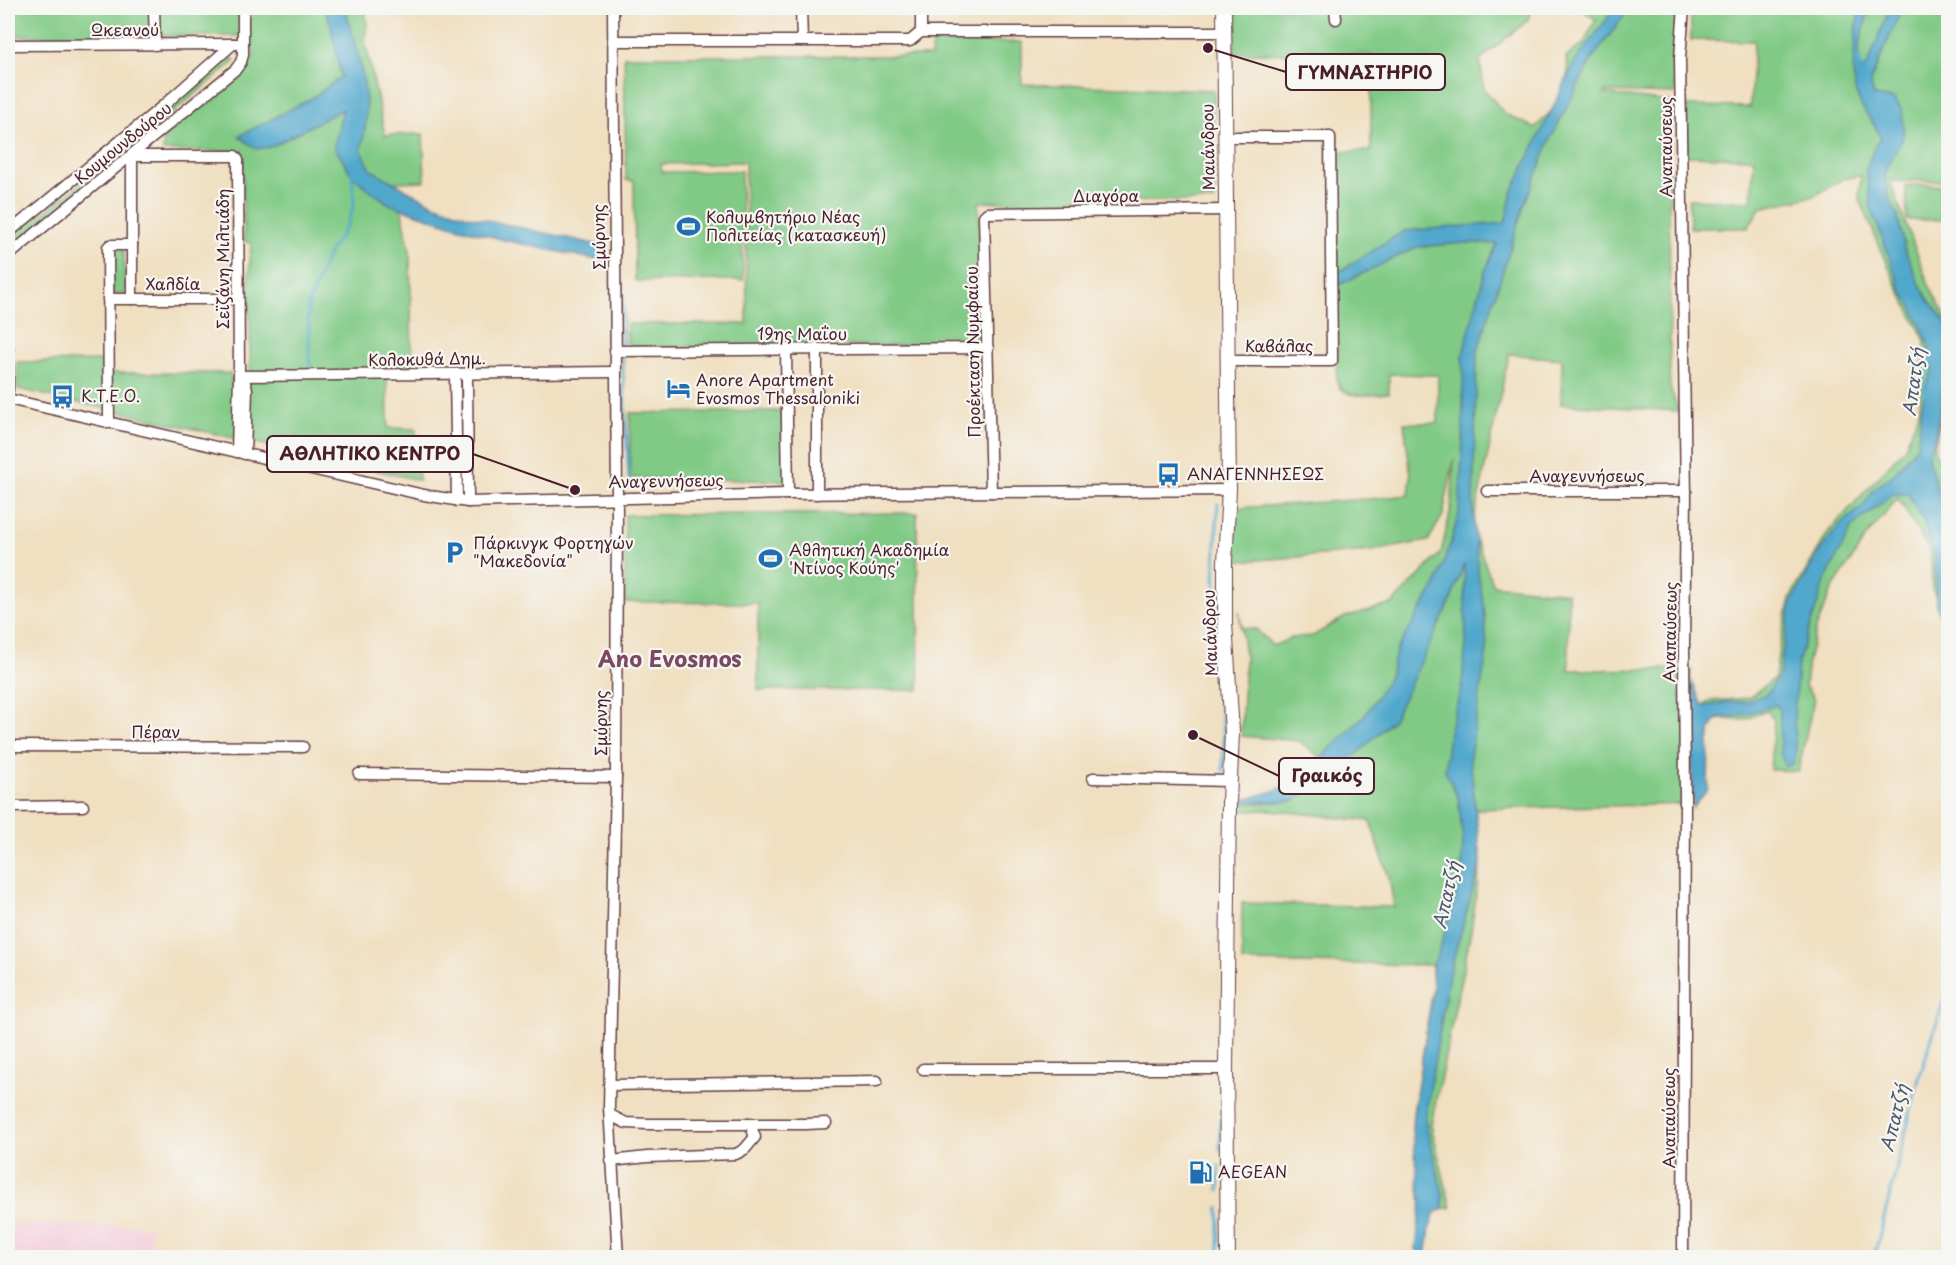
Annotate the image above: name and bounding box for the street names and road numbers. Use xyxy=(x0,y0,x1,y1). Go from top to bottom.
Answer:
street label: Ωκεανού xyxy=(91,17,159,41)
street label: Κουμουνδούρου xyxy=(69,95,176,189)
street label: Αναπαύσεως xyxy=(1653,97,1677,197)
street label: Μαιάνδρου xyxy=(1194,103,1220,191)
street label: Διαγόρα xyxy=(1073,183,1139,207)
street label: Σεϊζάνη Μιλτιάδη xyxy=(210,189,234,329)
street label: Σμύρνης xyxy=(585,204,611,270)
street label: Προέκταση Νυμφαίου xyxy=(959,266,986,438)
street label: Χαλδία xyxy=(146,271,201,295)
street label: 19ης Μαΐου xyxy=(757,321,847,345)
street label: Καβάλας xyxy=(1245,333,1313,357)
street label: Κολοκυθά Δημ. xyxy=(368,345,486,371)
street label: Αναγεννήσεως xyxy=(1529,463,1645,487)
street label: Αναγεννήσεως xyxy=(608,467,724,493)
street label: Αναπαύσεως xyxy=(1656,581,1682,683)
street label: Μαιάνδρου xyxy=(1195,589,1223,677)
street label: Σμύρνης xyxy=(588,690,612,756)
street label: Πέραν xyxy=(131,719,181,743)
street label: Αναπαύσεως xyxy=(1656,1068,1680,1168)

